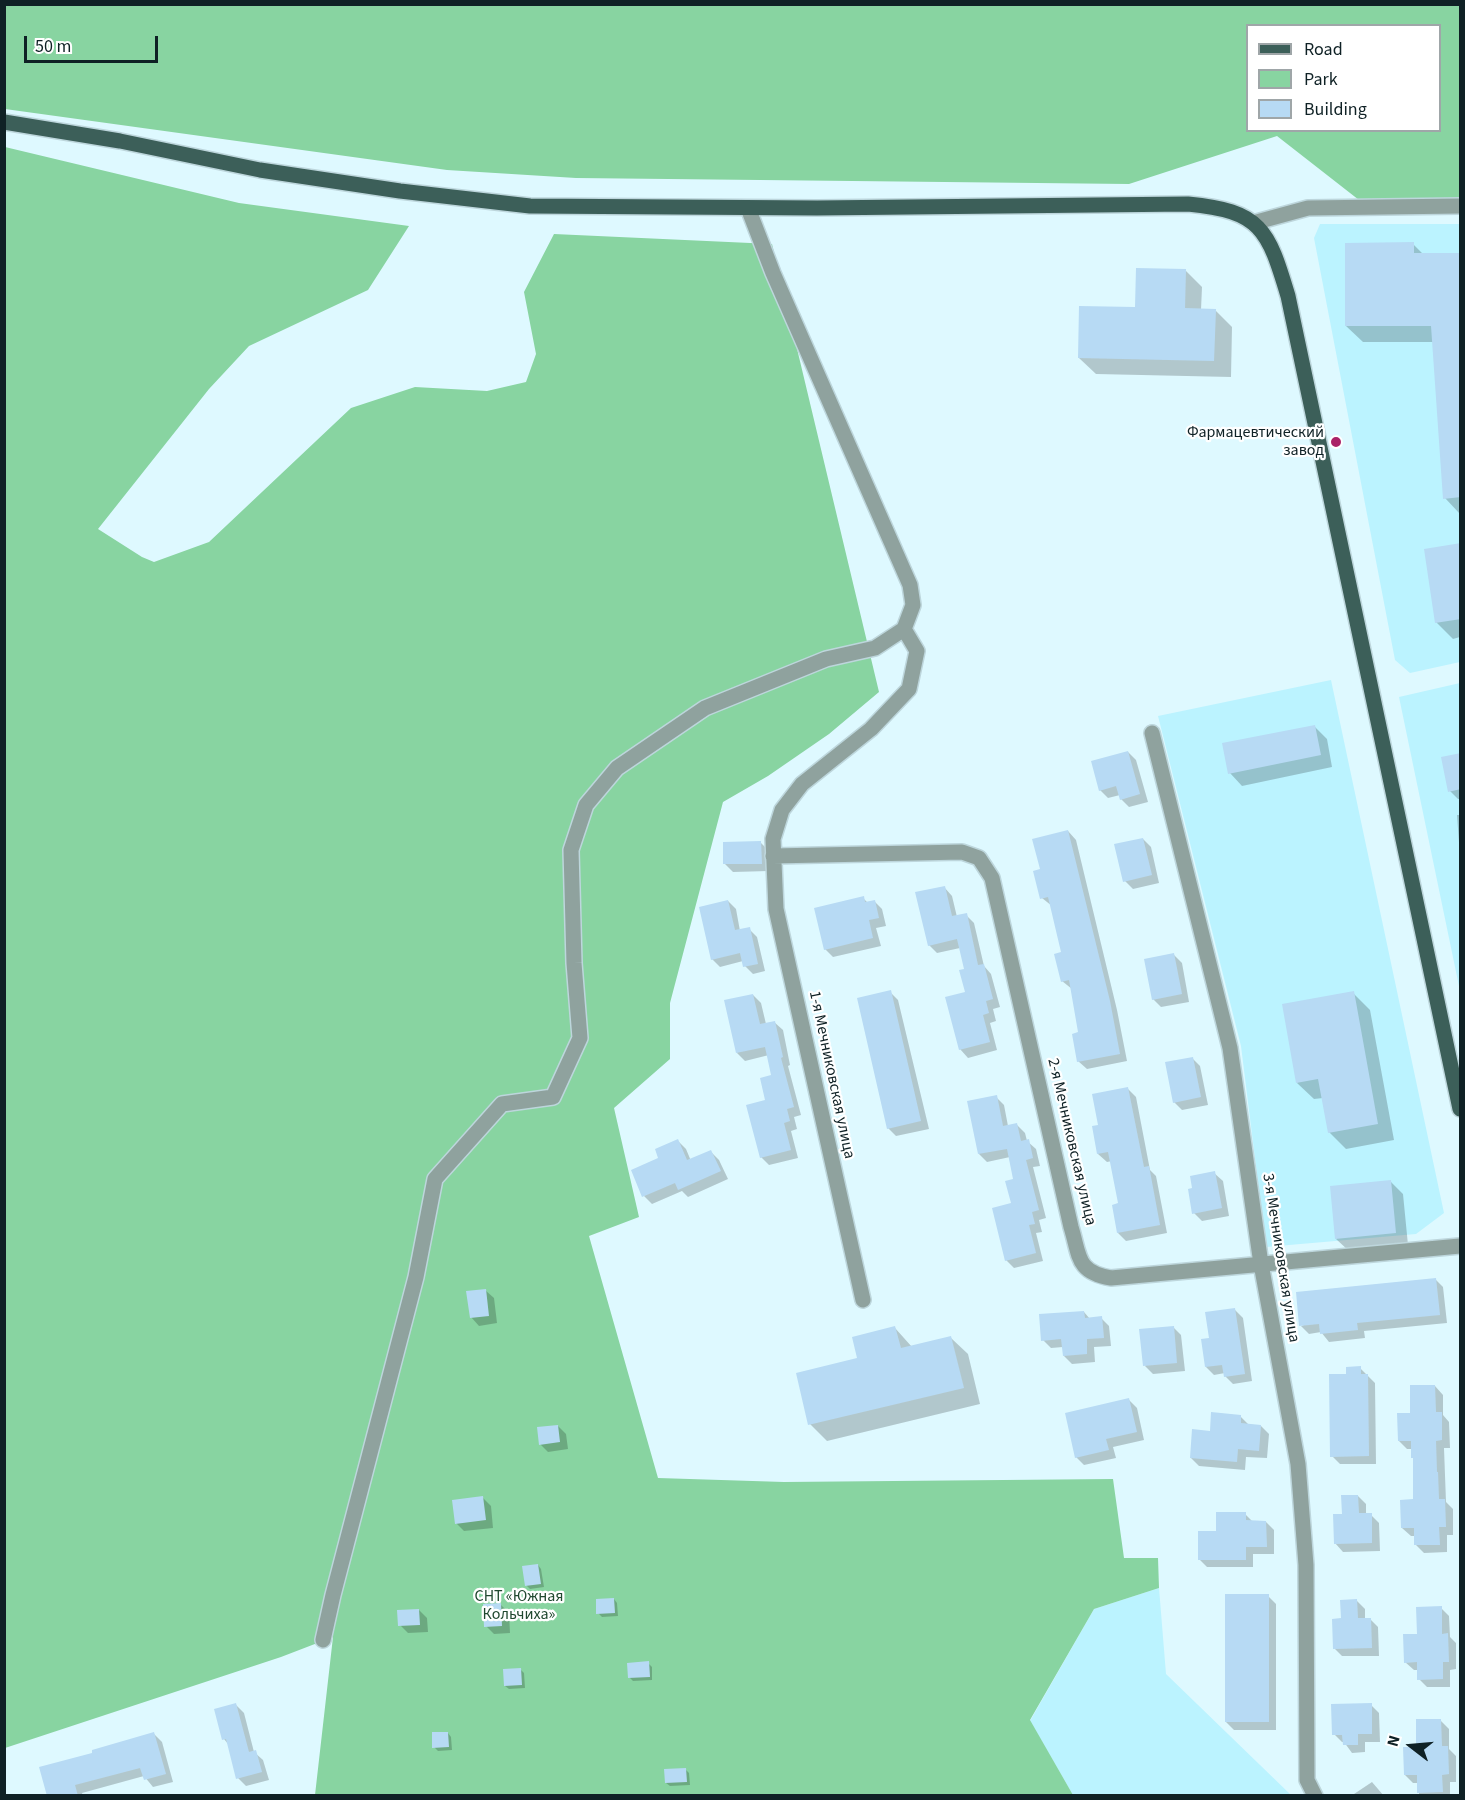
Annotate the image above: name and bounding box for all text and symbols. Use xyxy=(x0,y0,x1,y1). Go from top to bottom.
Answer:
scale bar xyxy=(27,24,160,62)
legend xyxy=(1246,24,1441,132)
text: 50 m xyxy=(35,34,71,59)
text: Road xyxy=(1304,37,1343,62)
text: Park xyxy=(1304,67,1338,92)
text: Building xyxy=(1304,97,1367,122)
place label: Фармацевтический завод xyxy=(1187,423,1324,461)
marker: Фармацевтический завод xyxy=(1329,435,1343,449)
street label: 1-я Мечниковская улица xyxy=(804,989,858,1161)
street label: 2-я Мечниковская улица xyxy=(1042,1057,1100,1227)
street label: 3-я Мечниковская улица xyxy=(1257,1172,1303,1344)
park label: СНТ «Южная Кольчиха» xyxy=(475,1587,563,1625)
north arrow xyxy=(1381,1716,1441,1776)
text: N xyxy=(1382,1733,1406,1749)

